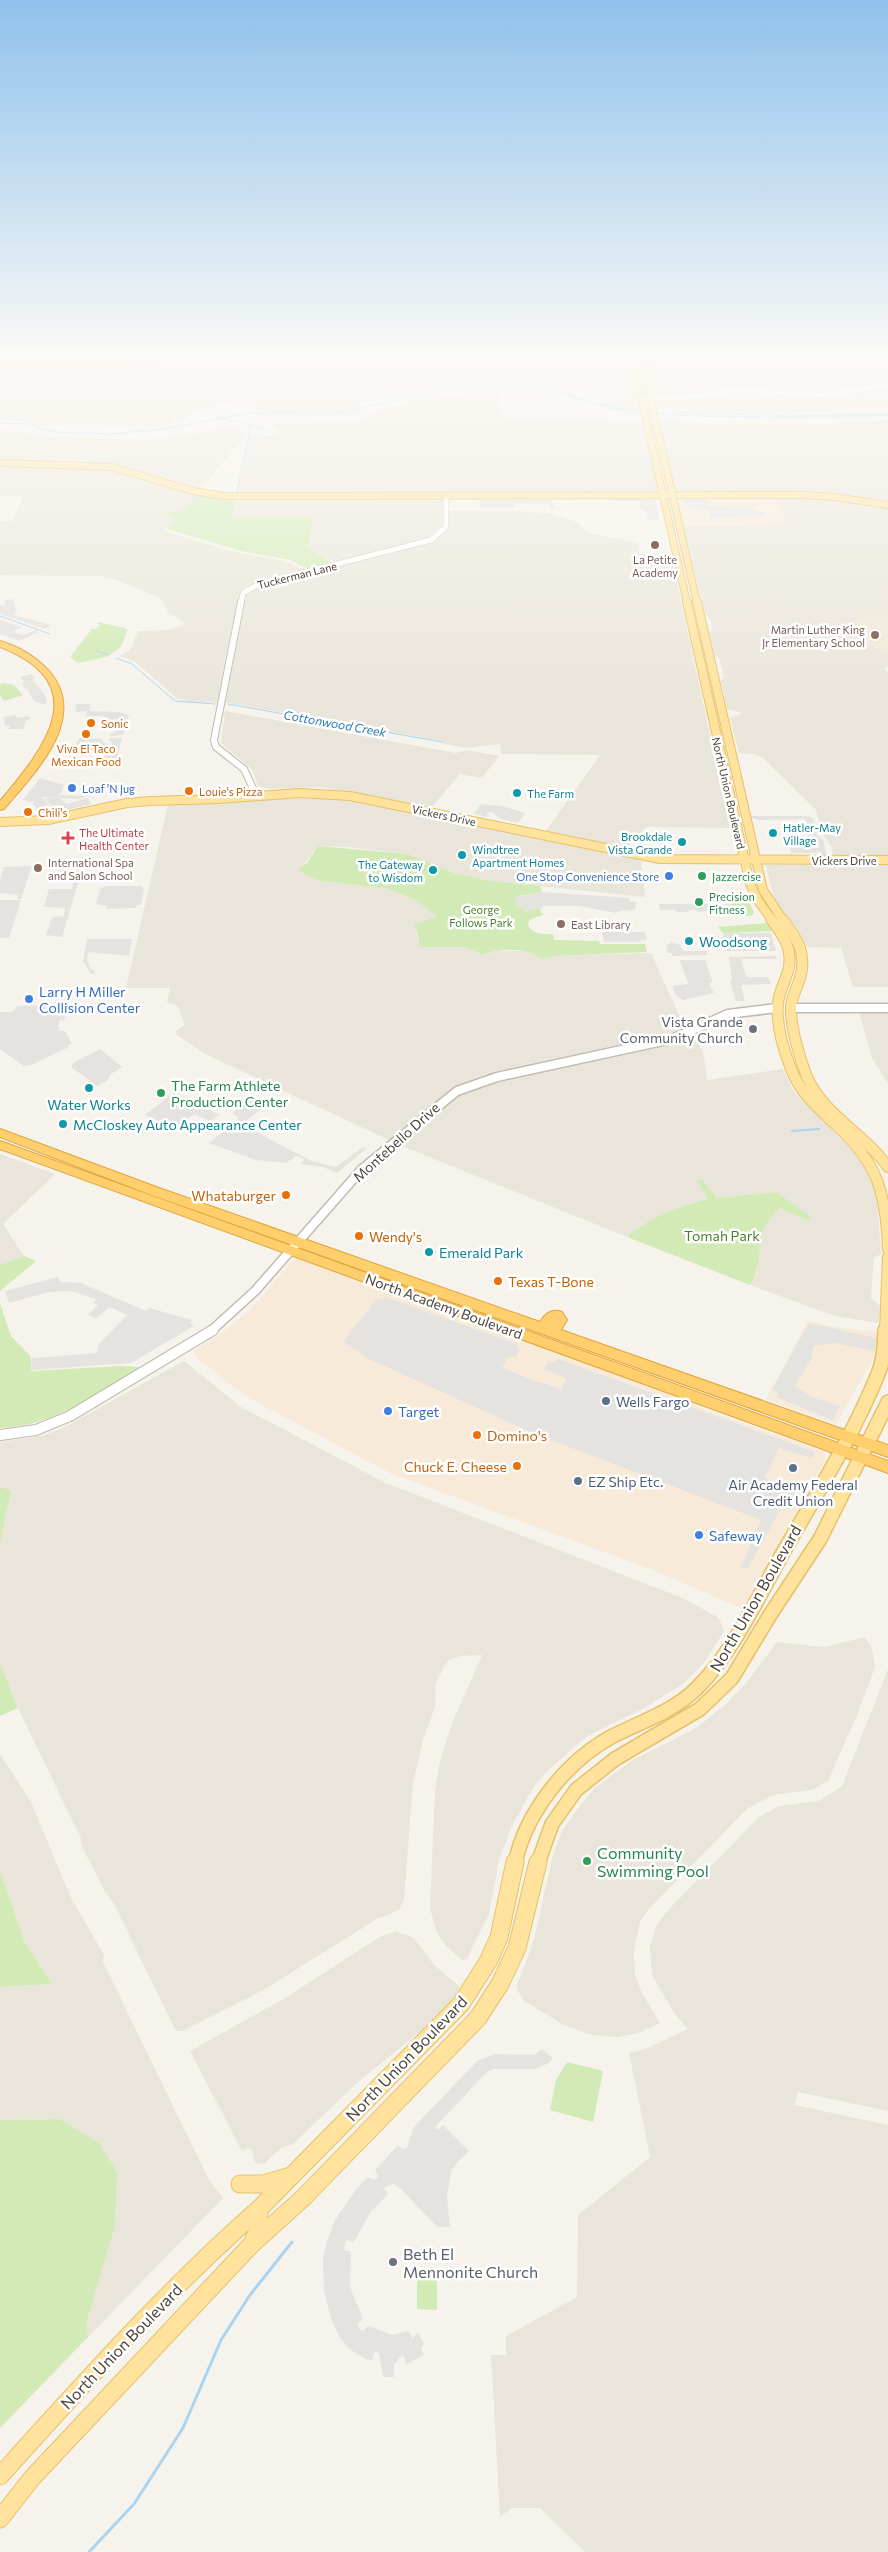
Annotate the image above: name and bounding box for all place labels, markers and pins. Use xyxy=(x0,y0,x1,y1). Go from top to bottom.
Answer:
marker: La Petite Academy xyxy=(649,539,661,551)
place label: La Petite Academy xyxy=(632,553,678,579)
place label: Martin Luther King Jr Elementary School xyxy=(762,623,865,650)
marker: Martin Luther King Jr Elementary School xyxy=(869,629,881,641)
marker: Sonic xyxy=(85,717,97,729)
place label: Sonic xyxy=(101,717,129,730)
marker: Viva El Taco Mexican Food xyxy=(80,728,92,740)
place label: Viva El Taco Mexican Food xyxy=(51,742,121,768)
marker: Loaf 'N Jug xyxy=(66,782,78,794)
place label: Loaf 'N Jug xyxy=(82,782,135,796)
marker: Louie's Pizza xyxy=(183,785,195,797)
place label: Louie's Pizza xyxy=(199,785,262,798)
marker: The Farm xyxy=(511,787,523,799)
place label: The Farm xyxy=(527,787,574,800)
marker: Chili's xyxy=(22,806,34,818)
place label: Chili's xyxy=(38,806,68,819)
place label: Hatler-May Village xyxy=(783,821,841,847)
place label: The Ultimate Health Center xyxy=(79,826,149,852)
marker: Hatler-May Village xyxy=(767,827,779,839)
place label: Brookdale Vista Grande xyxy=(608,830,672,856)
marker: The Ultimate Health Center xyxy=(61,831,75,845)
marker: Brookdale Vista Grande xyxy=(676,836,688,848)
place label: Windtree Apartment Homes xyxy=(472,843,564,869)
marker: Windtree Apartment Homes xyxy=(456,849,468,861)
place label: International Spa and Salon School xyxy=(48,856,134,882)
place label: The Gateway to Wisdom xyxy=(358,858,423,884)
marker: International Spa and Salon School xyxy=(32,862,44,874)
marker: The Gateway to Wisdom xyxy=(427,864,439,876)
place label: One Stop Convenience Store xyxy=(516,870,659,883)
marker: One Stop Convenience Store xyxy=(663,870,675,882)
marker: Jazzercise xyxy=(696,870,708,882)
place label: Jazzercise xyxy=(712,870,761,884)
place label: Precision Fitness xyxy=(709,890,755,916)
marker: Precision Fitness xyxy=(693,896,705,908)
marker: East Library xyxy=(555,918,567,930)
place label: East Library xyxy=(571,918,631,931)
place label: Woodsong xyxy=(699,933,768,950)
marker: Woodsong xyxy=(683,935,695,947)
place label: Larry H Miller Collision Center xyxy=(39,983,141,1016)
marker: Larry H Miller Collision Center xyxy=(23,993,35,1005)
place label: Vista Grande Community Church xyxy=(620,1013,743,1046)
marker: Vista Grande Community Church xyxy=(747,1023,759,1035)
place label: The Farm Athlete Production Center xyxy=(171,1077,289,1110)
marker: Water Works xyxy=(83,1082,95,1094)
marker: The Farm Athlete Production Center xyxy=(155,1087,167,1099)
place label: Water Works xyxy=(47,1096,131,1113)
place label: McCloskey Auto Appearance Center xyxy=(73,1116,302,1133)
marker: McCloskey Auto Appearance Center xyxy=(57,1118,69,1130)
place label: Whataburger xyxy=(191,1187,276,1204)
marker: Whataburger xyxy=(280,1189,292,1201)
place label: Wendy's xyxy=(369,1228,422,1245)
marker: Wendy's xyxy=(353,1230,365,1242)
place label: Emerald Park xyxy=(439,1244,524,1261)
marker: Emerald Park xyxy=(423,1246,435,1258)
place label: Texas T-Bone xyxy=(508,1273,594,1290)
marker: Texas T-Bone xyxy=(492,1275,504,1287)
place label: Wells Fargo xyxy=(616,1393,689,1410)
marker: Wells Fargo xyxy=(600,1395,612,1407)
place label: Target xyxy=(398,1403,439,1420)
marker: Target xyxy=(382,1405,394,1417)
place label: Domino's xyxy=(487,1427,547,1444)
marker: Domino's xyxy=(471,1429,483,1441)
place label: Chuck E. Cheese xyxy=(404,1458,507,1475)
marker: Chuck E. Cheese xyxy=(511,1460,523,1472)
marker: Air Academy Federal Credit Union xyxy=(787,1462,799,1474)
place label: EZ Ship Etc. xyxy=(588,1473,663,1490)
marker: EZ Ship Etc. xyxy=(572,1475,584,1487)
place label: Air Academy Federal Credit Union xyxy=(728,1476,858,1509)
place label: Safeway xyxy=(709,1527,762,1544)
marker: Safeway xyxy=(693,1529,705,1541)
place label: Community Swimming Pool xyxy=(597,1843,709,1880)
marker: Community Swimming Pool xyxy=(581,1855,593,1867)
place label: Beth El Mennonite Church xyxy=(403,2244,538,2281)
marker: Beth El Mennonite Church xyxy=(387,2256,399,2268)

